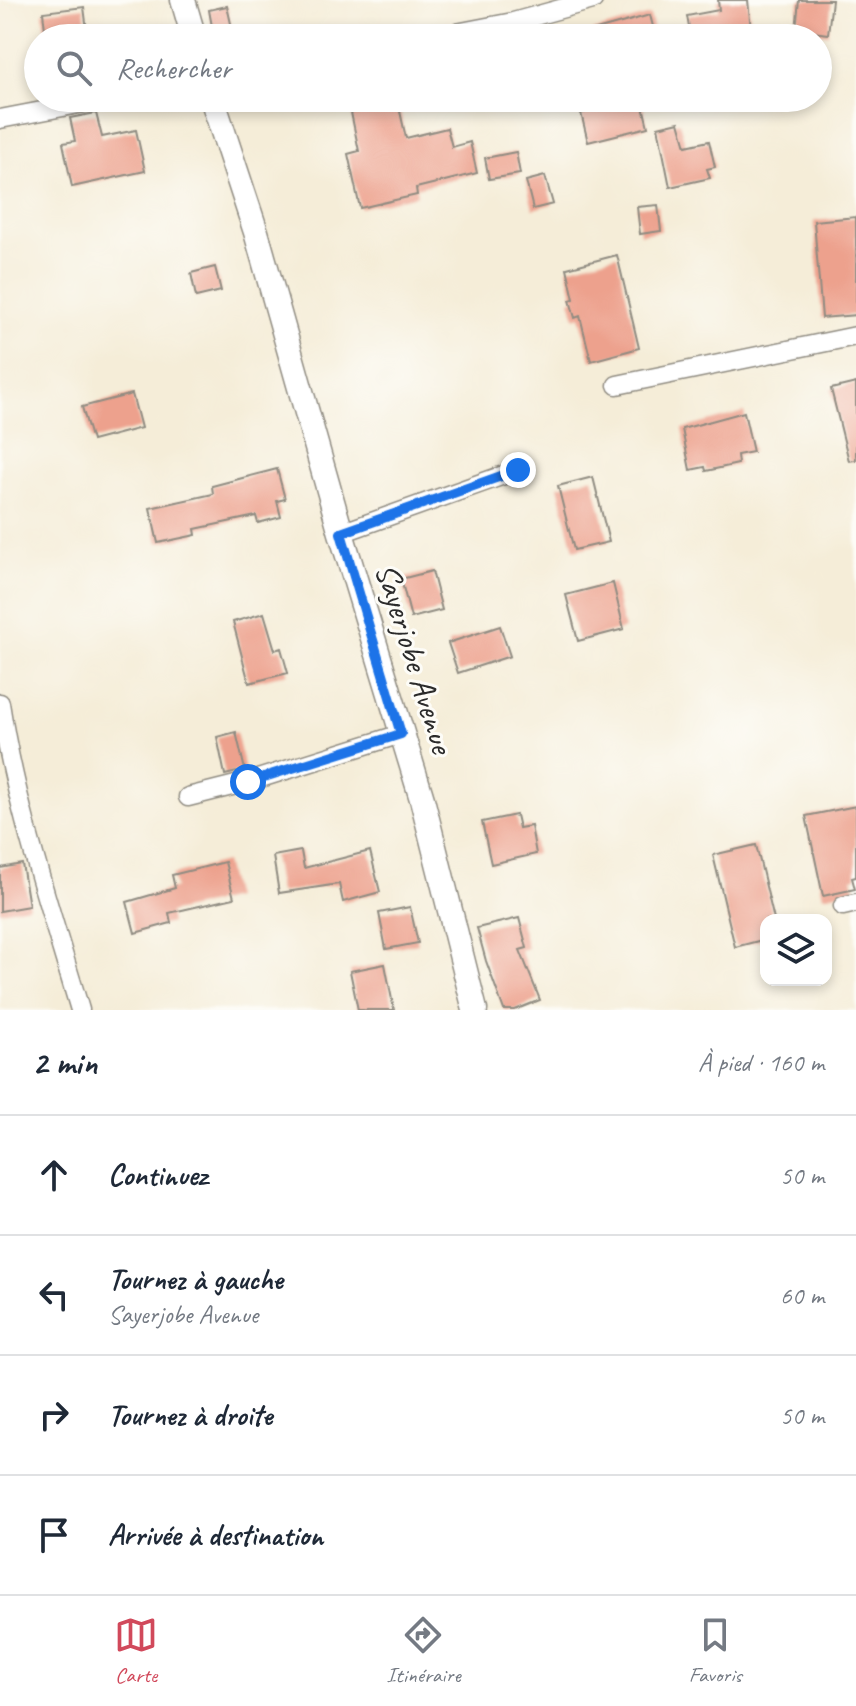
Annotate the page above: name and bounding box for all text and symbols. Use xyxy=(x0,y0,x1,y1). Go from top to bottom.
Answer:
search box xyxy=(24,24,832,112)
icon: search xyxy=(52,46,96,90)
text: Rechercher xyxy=(116,49,231,87)
route end xyxy=(500,452,536,488)
street label: Sayerjobe Avenue xyxy=(366,558,465,761)
route start xyxy=(230,764,266,800)
map controls xyxy=(760,914,832,986)
button: layers xyxy=(760,914,832,986)
text: 2 min xyxy=(32,1041,97,1084)
text: À pied · 160 m xyxy=(698,1046,824,1079)
icon: ahead xyxy=(32,1153,76,1197)
text: Continuez xyxy=(108,1156,207,1194)
text: 50 m xyxy=(780,1159,824,1192)
text: Tournez à gauche xyxy=(108,1260,283,1298)
icon: left xyxy=(32,1273,76,1317)
text: 60 m xyxy=(780,1279,824,1312)
text: Sayerjobe Avenue xyxy=(108,1298,258,1331)
icon: right xyxy=(32,1393,76,1437)
text: Tournez à droite xyxy=(108,1396,272,1434)
text: 50 m xyxy=(780,1399,824,1432)
icon: arrive xyxy=(32,1513,76,1557)
text: Arrivée à destination xyxy=(108,1516,323,1554)
tab: Carte xyxy=(114,1613,158,1689)
tab: Itinéraire xyxy=(386,1613,461,1689)
tab: Favoris xyxy=(689,1613,742,1689)

